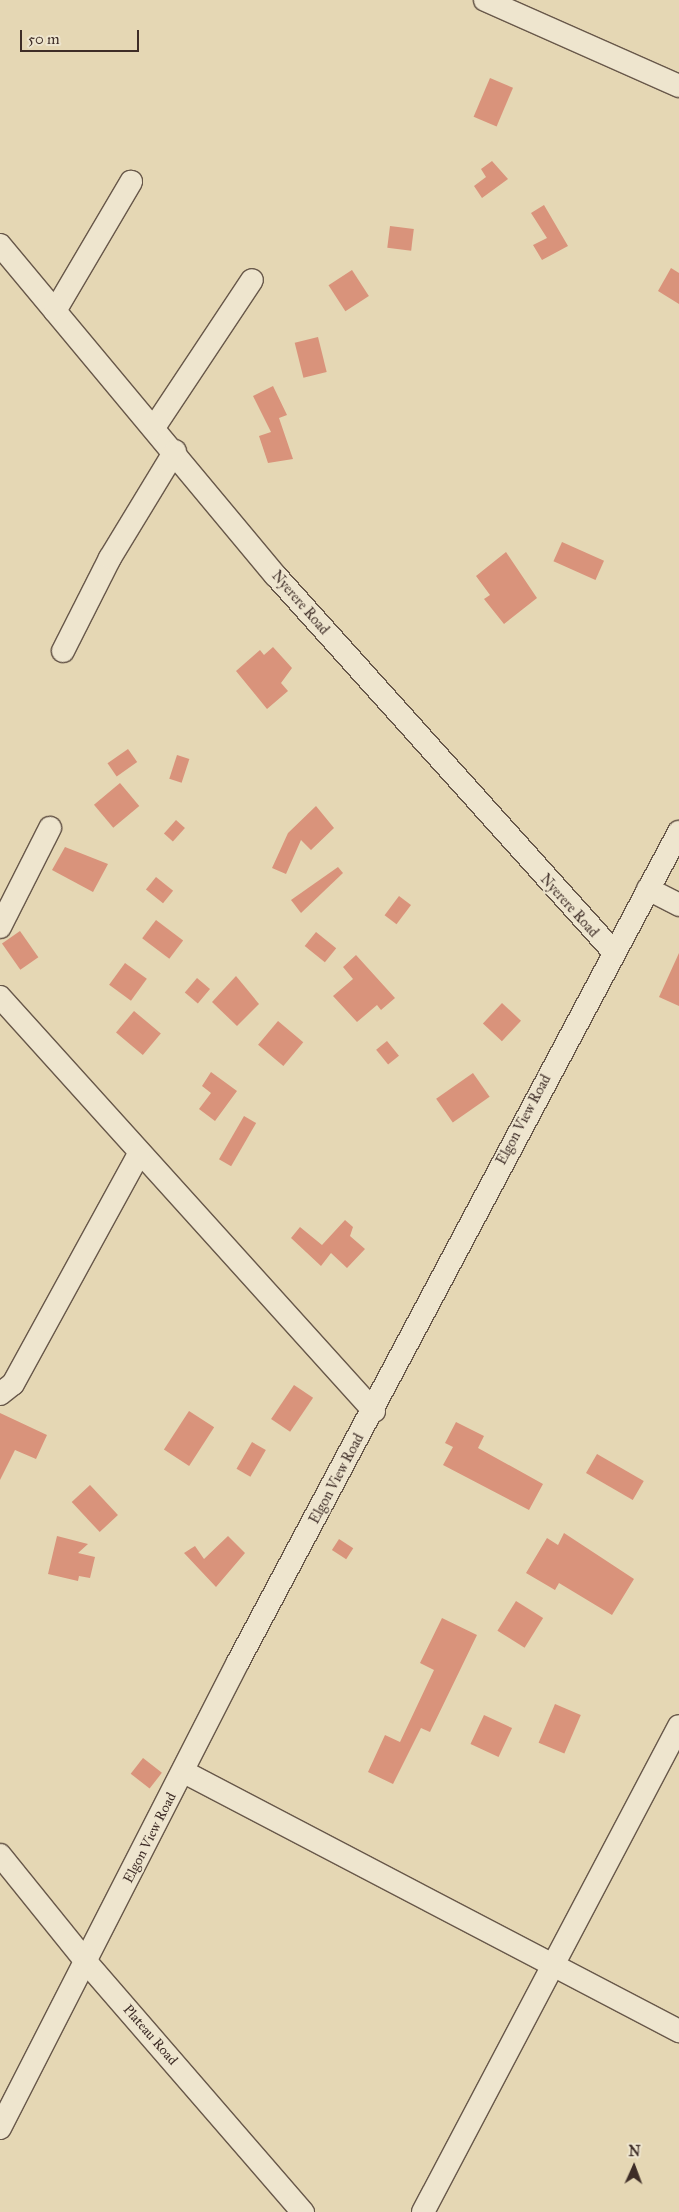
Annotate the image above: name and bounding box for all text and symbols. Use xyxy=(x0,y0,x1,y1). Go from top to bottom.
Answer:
scale bar xyxy=(22,20,141,52)
text: 50 m xyxy=(28,30,60,48)
street label: Nyerere Road xyxy=(268,568,332,638)
street label: Nyerere Road xyxy=(536,871,602,941)
street label: Elgon View Road xyxy=(493,1072,555,1168)
street label: Elgon View Road xyxy=(306,1431,368,1527)
street label: Elgon View Road xyxy=(120,1790,180,1886)
street label: Plateau Road xyxy=(119,2001,181,2069)
north arrow xyxy=(609,2142,659,2192)
text: N xyxy=(628,2143,641,2160)

